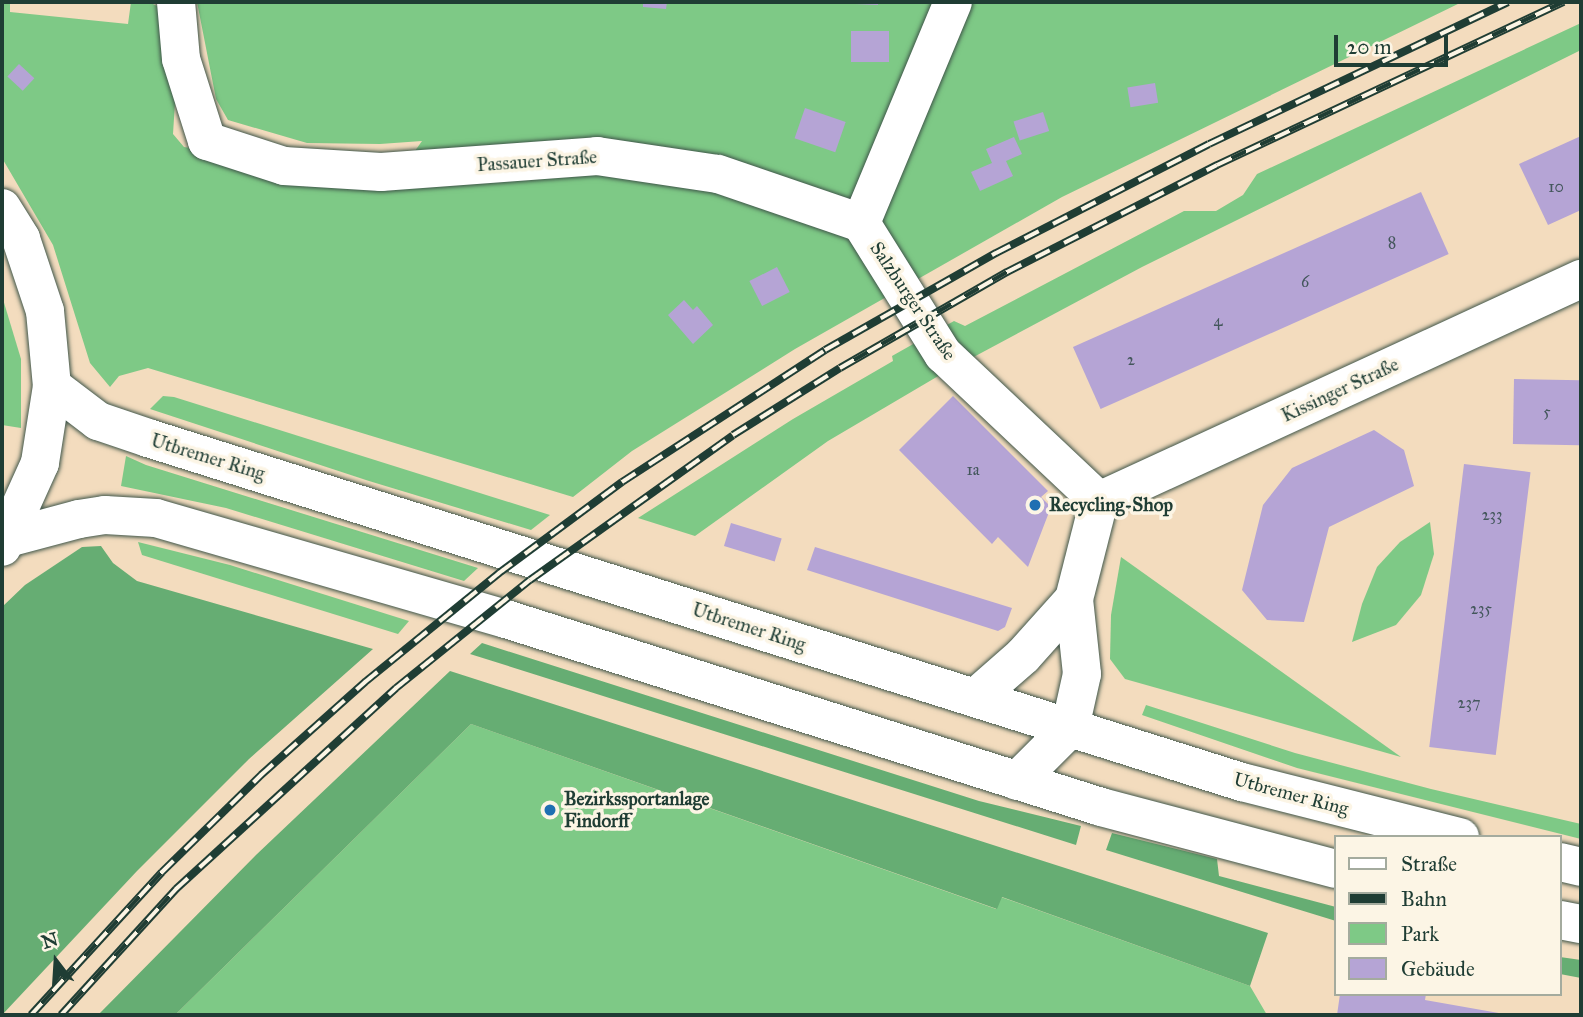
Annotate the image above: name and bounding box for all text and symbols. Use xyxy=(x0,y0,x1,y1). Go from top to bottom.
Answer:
scale bar xyxy=(1338,21,1452,65)
text: 20 m xyxy=(1347,34,1392,60)
street label: Passauer Straße xyxy=(476,145,598,177)
house number: 10 xyxy=(1548,177,1564,197)
house number: 8 xyxy=(1388,233,1396,253)
street label: Salzburger Straße xyxy=(865,237,961,365)
house number: 6 xyxy=(1301,272,1309,292)
house number: 4 xyxy=(1214,311,1222,331)
house number: 2 xyxy=(1127,350,1135,370)
street label: Kissinger Straße xyxy=(1278,353,1402,427)
house number: 5 xyxy=(1543,402,1551,422)
street label: Utbremer Ring xyxy=(148,429,268,485)
house number: 1a xyxy=(966,460,980,480)
place label: Recycling-Shop xyxy=(1049,494,1173,516)
marker: Recycling-Shop xyxy=(1027,497,1043,513)
house number: 233 xyxy=(1482,505,1502,525)
street label: Utbremer Ring xyxy=(689,598,809,656)
house number: 235 xyxy=(1470,599,1492,619)
house number: 237 xyxy=(1458,693,1480,713)
street label: Utbremer Ring xyxy=(1231,768,1351,820)
place label: Bezirkssportanlage Findorff xyxy=(564,788,709,832)
marker: Bezirkssportanlage Findorff xyxy=(542,802,558,818)
legend xyxy=(1334,835,1562,996)
text: Straße xyxy=(1401,851,1457,877)
text: Bahn xyxy=(1401,886,1447,912)
text: Park xyxy=(1401,921,1439,947)
north arrow xyxy=(21,926,91,996)
text: N xyxy=(39,927,61,954)
text: Gebäude xyxy=(1401,956,1475,982)

